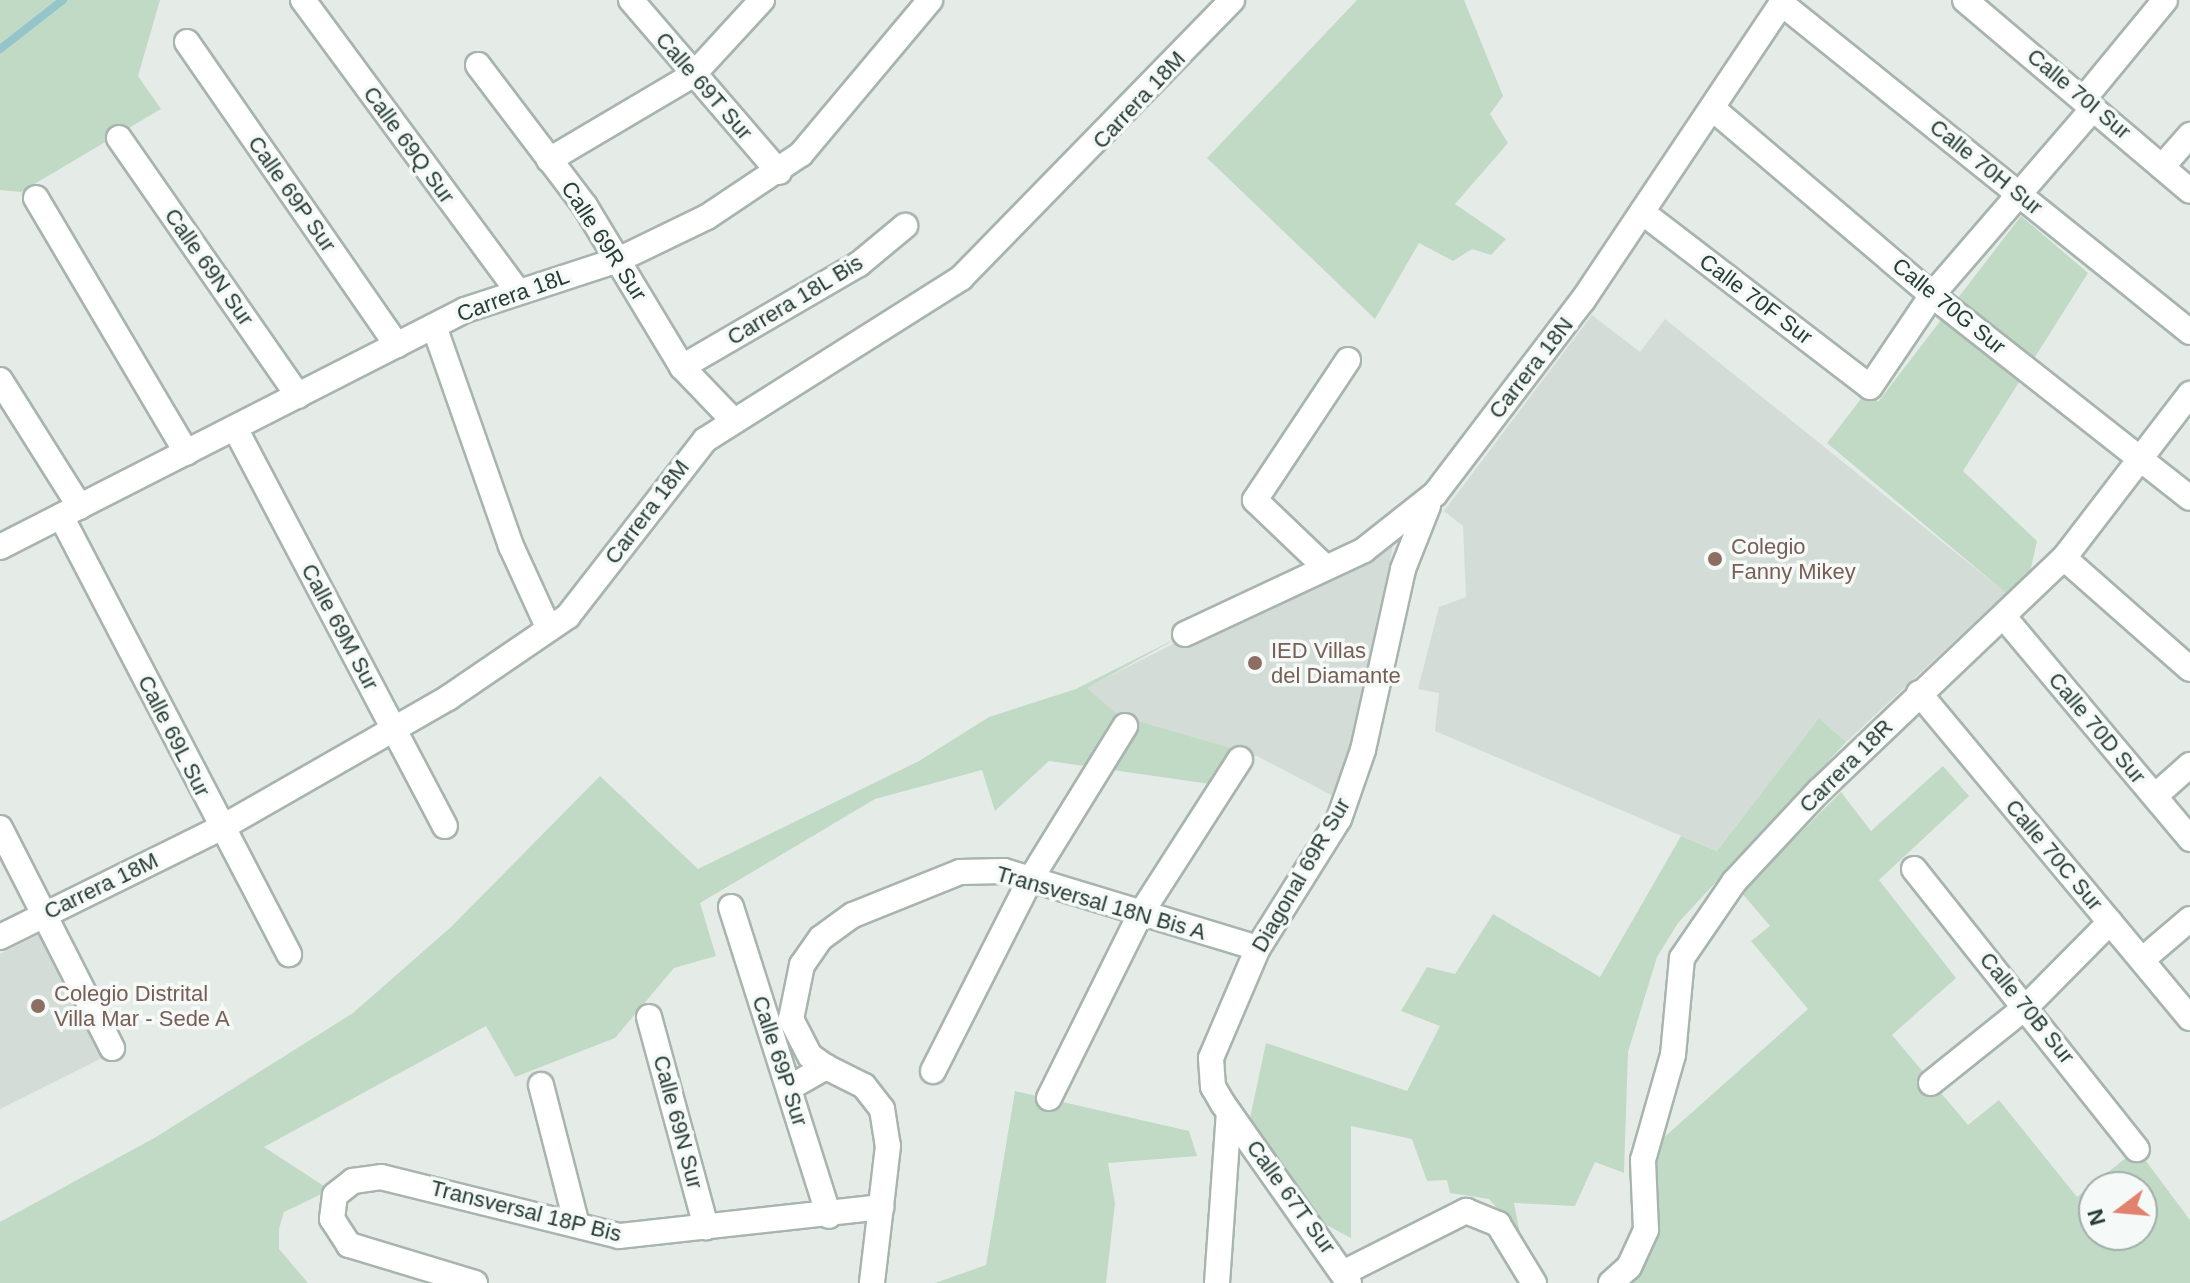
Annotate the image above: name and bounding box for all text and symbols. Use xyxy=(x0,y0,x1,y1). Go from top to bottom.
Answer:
street label: Calle 69T Sur xyxy=(650,27,758,145)
street label: Calle 70I Sur xyxy=(2022,43,2136,145)
street label: Carrera 18M xyxy=(1087,46,1191,154)
street label: Calle 69Q Sur xyxy=(358,81,460,209)
street label: Calle 70H Sur xyxy=(1924,114,2048,220)
street label: Calle 69P Sur xyxy=(242,131,342,257)
street label: Calle 69R Sur xyxy=(556,176,652,306)
street label: Calle 69N Sur xyxy=(159,203,259,331)
street label: Calle 70F Sur xyxy=(1694,248,1818,350)
street label: Carrera 18L Bis xyxy=(722,249,868,351)
street label: Calle 70G Sur xyxy=(1887,252,2011,360)
street label: Carrera 18L xyxy=(453,263,573,327)
street label: Carrera 18N xyxy=(1483,312,1579,424)
street label: Carrera 18M xyxy=(599,455,695,569)
place label: Colegio Fanny Mikey xyxy=(1731,533,1856,584)
marker: Colegio Fanny Mikey xyxy=(1706,550,1724,568)
street label: Calle 69M Sur xyxy=(296,559,384,695)
place label: IED Villas del Diamante xyxy=(1271,637,1401,688)
marker: IED Villas del Diamante xyxy=(1246,654,1264,672)
street label: Calle 70D Sur xyxy=(2043,667,2151,789)
street label: Calle 69L Sur xyxy=(132,671,216,801)
street label: Carrera 18R xyxy=(1794,714,1898,818)
street label: Diagonal 69R Sur xyxy=(1246,793,1356,957)
street label: Calle 70C Sur xyxy=(2000,794,2108,916)
street label: Carrera 18M xyxy=(40,847,162,925)
street label: Transversal 18N Bis A xyxy=(993,860,1209,946)
street label: Calle 70B Sur xyxy=(1974,947,2080,1069)
place label: Colegio Distrital Villa Mar - Sede A xyxy=(54,980,231,1032)
street label: Calle 69P Sur xyxy=(746,992,814,1130)
marker: Colegio Distrital Villa Mar - Sede A xyxy=(29,997,47,1015)
street label: Calle 69N Sur xyxy=(648,1052,708,1192)
street label: Calle 67T Sur xyxy=(1241,1135,1341,1259)
north arrow xyxy=(2078,1171,2158,1251)
street label: Transversal 18P Bis xyxy=(428,1174,624,1248)
text: N xyxy=(2082,1206,2111,1228)

